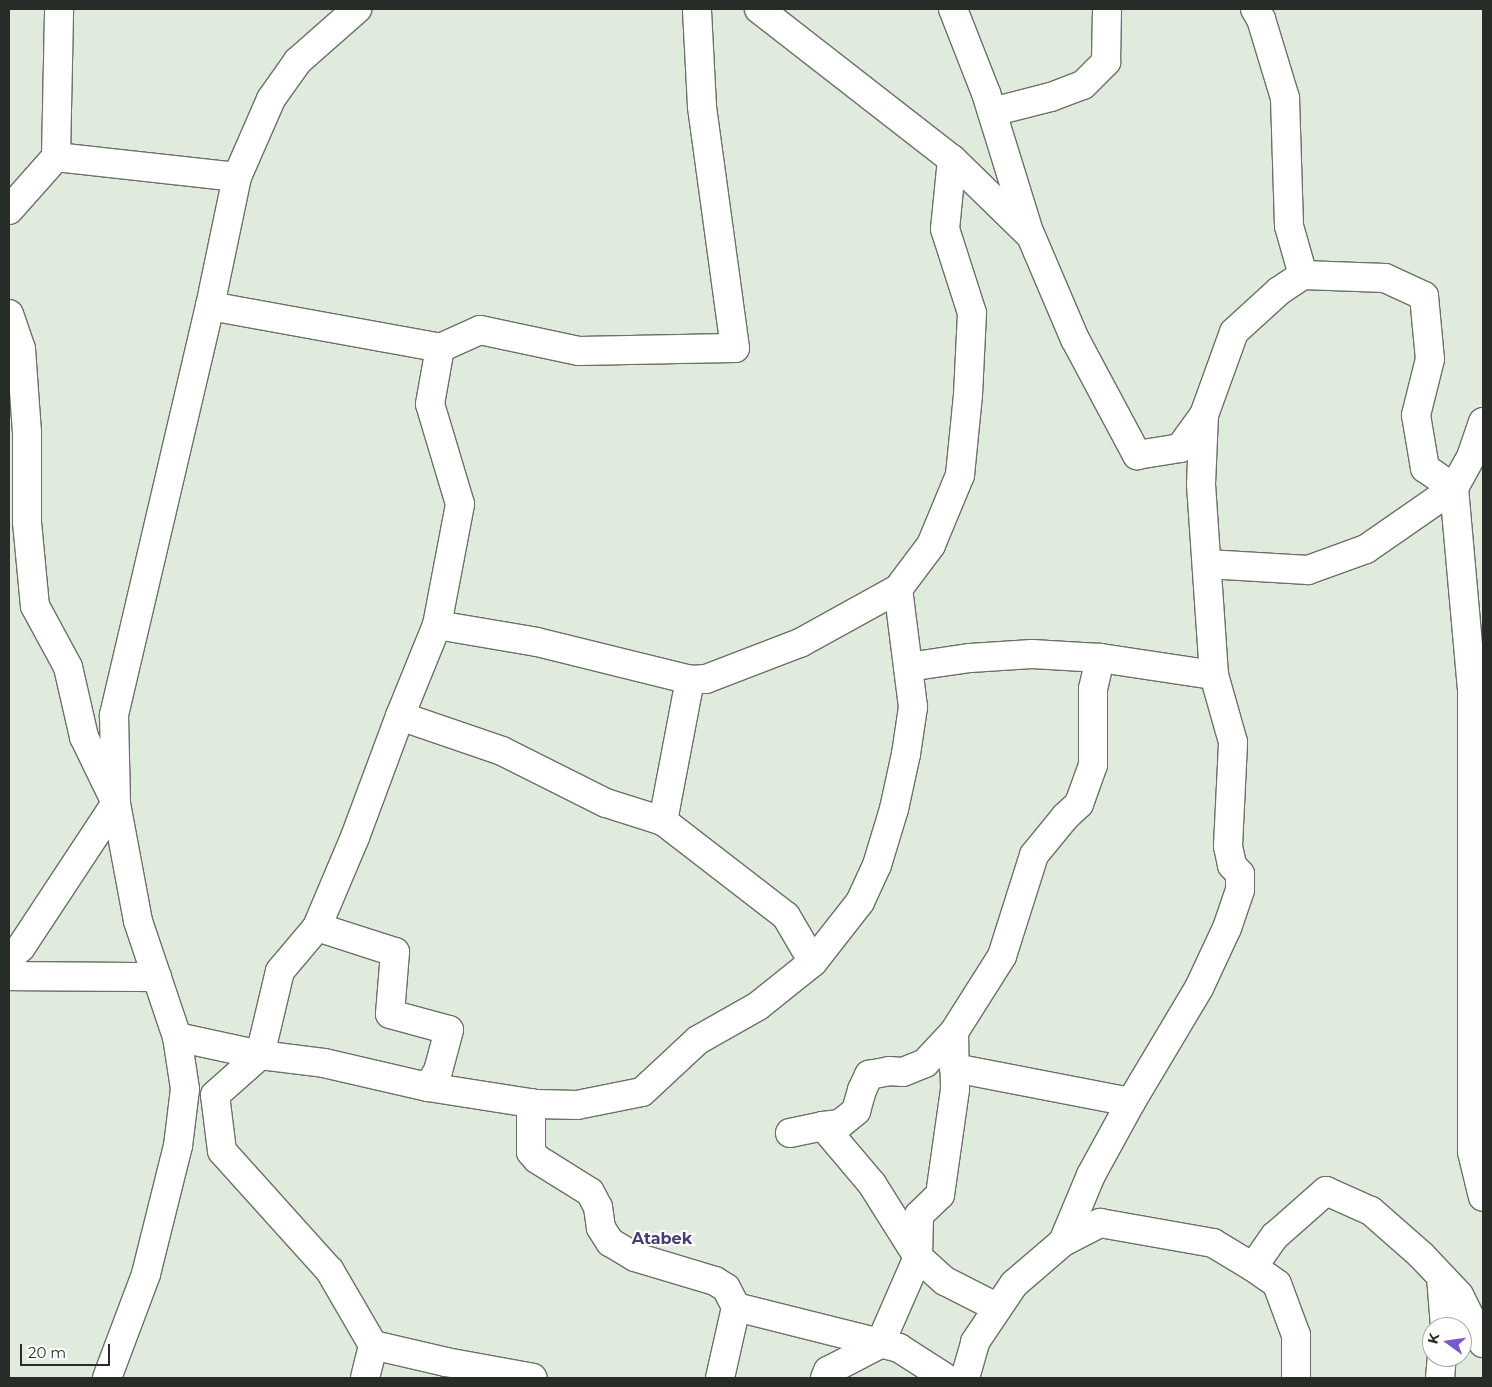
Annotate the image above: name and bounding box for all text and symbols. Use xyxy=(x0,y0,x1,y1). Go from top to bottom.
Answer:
district label: Atabek xyxy=(632,1229,692,1249)
north arrow xyxy=(1422,1317,1472,1367)
text: K xyxy=(1423,1331,1443,1346)
scale bar xyxy=(22,1334,112,1366)
text: 20 m xyxy=(28,1343,66,1362)

